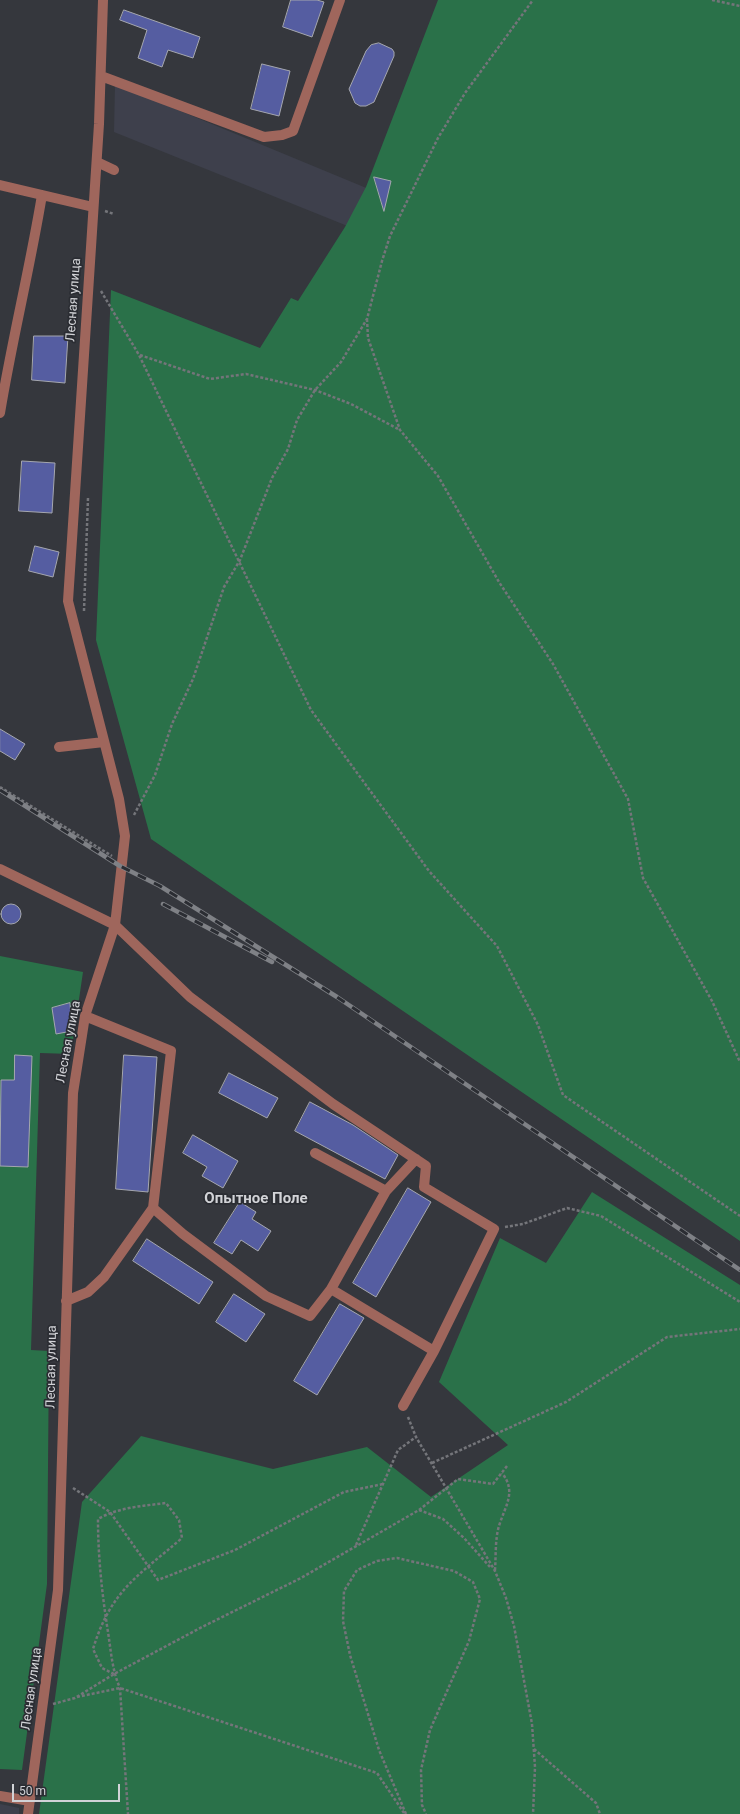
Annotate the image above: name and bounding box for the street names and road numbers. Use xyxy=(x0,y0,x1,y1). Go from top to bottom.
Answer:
street label: Лесная улица xyxy=(63,258,85,342)
street label: Лесная улица xyxy=(53,1000,85,1084)
street label: Лесная улица xyxy=(43,1325,61,1409)
street label: Лесная улица xyxy=(18,1647,46,1731)

